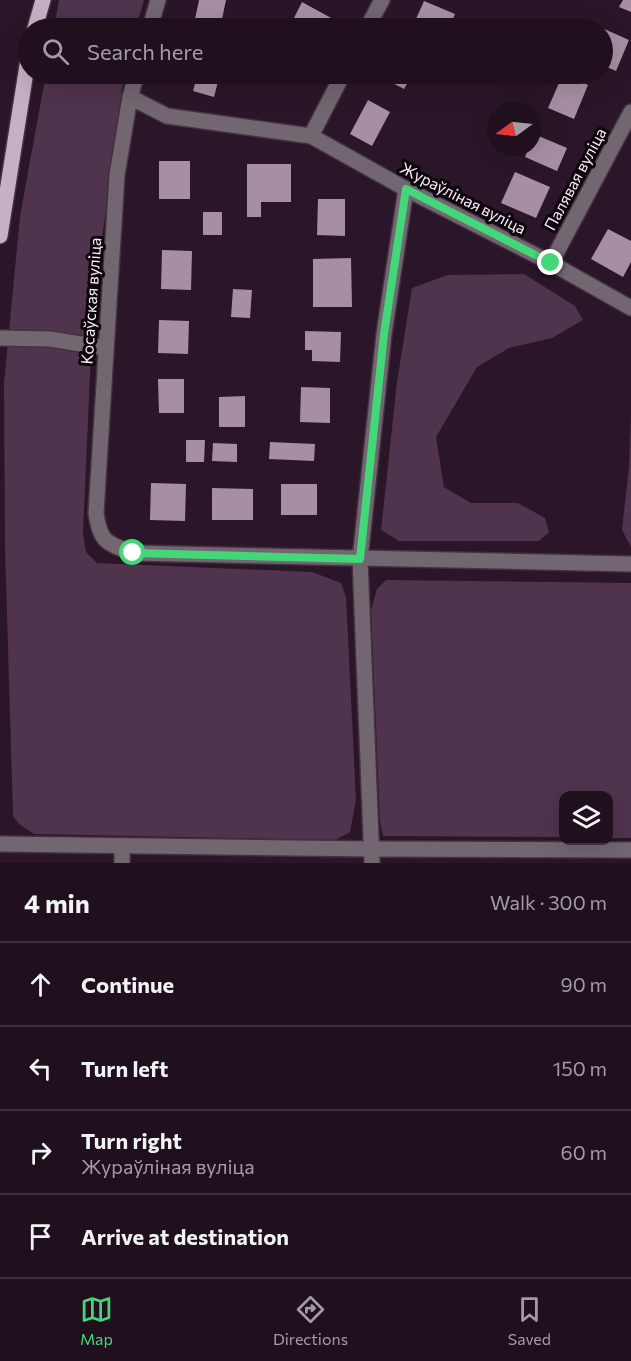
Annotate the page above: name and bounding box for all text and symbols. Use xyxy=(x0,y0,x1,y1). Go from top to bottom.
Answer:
search box xyxy=(18,18,613,84)
icon: search xyxy=(39,35,72,68)
text: Search here xyxy=(87,38,203,65)
north arrow xyxy=(487,102,541,156)
street label: Палявая вуліца xyxy=(540,124,610,233)
street label: Жураўліная вуліца xyxy=(397,158,529,238)
street label: Косаўская вуліца xyxy=(77,237,104,365)
route end xyxy=(537,249,563,275)
route start xyxy=(119,539,145,565)
map controls xyxy=(559,791,613,845)
button: layers xyxy=(559,791,613,845)
text: 4 min xyxy=(24,887,90,918)
text: Walk · 300 m xyxy=(490,890,607,914)
icon: ahead xyxy=(24,968,57,1001)
text: Continue xyxy=(81,971,174,998)
text: 90 m xyxy=(561,972,607,996)
icon: left xyxy=(24,1052,57,1085)
text: Turn left xyxy=(81,1055,168,1082)
text: 150 m xyxy=(553,1056,607,1080)
text: Turn right xyxy=(81,1127,182,1154)
icon: right xyxy=(24,1136,57,1169)
text: 60 m xyxy=(561,1140,607,1164)
text: Жураўліная вуліца xyxy=(81,1154,255,1178)
icon: arrive xyxy=(24,1220,57,1253)
text: Arrive at destination xyxy=(81,1223,289,1250)
tab: Map xyxy=(80,1293,113,1348)
tab: Directions xyxy=(273,1293,348,1348)
tab: Saved xyxy=(508,1293,551,1348)

